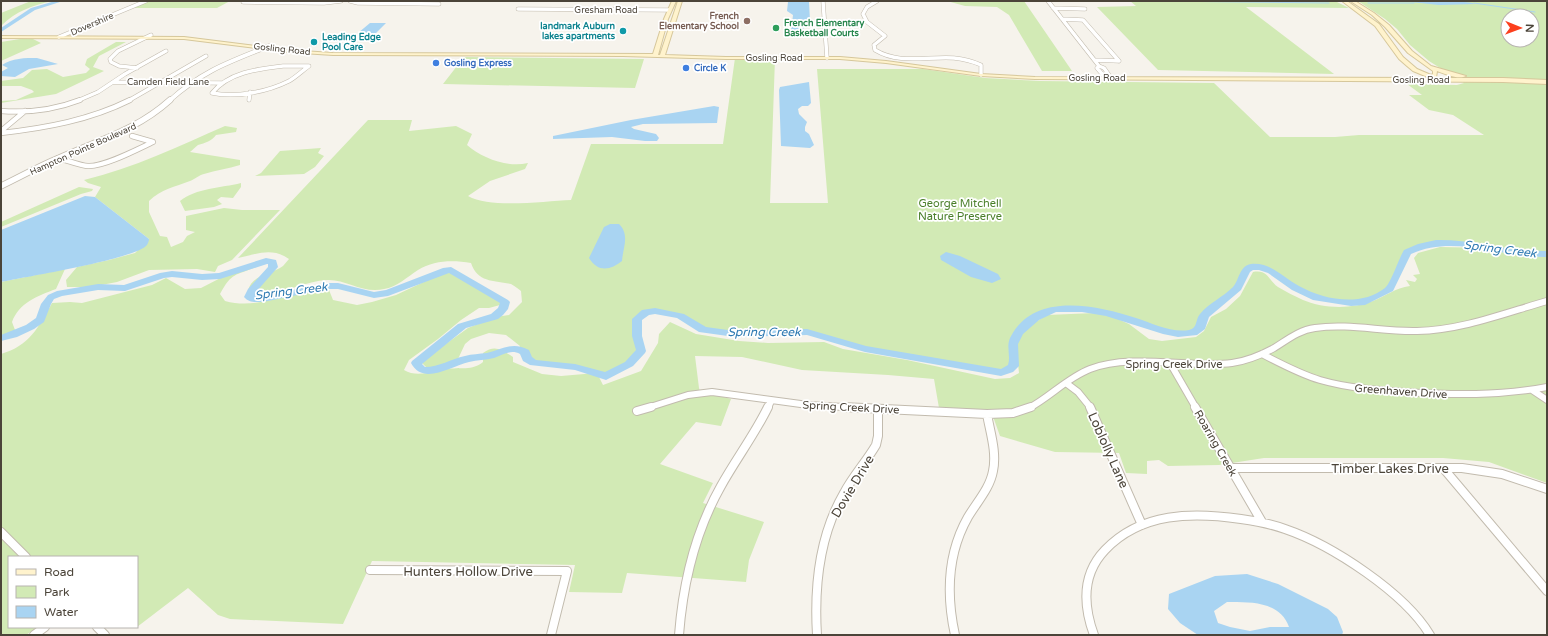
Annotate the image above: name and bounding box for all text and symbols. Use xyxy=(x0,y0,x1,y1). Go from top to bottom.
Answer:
street label: Gresham Road xyxy=(574,5,638,16)
north arrow xyxy=(1500,8,1540,48)
street label: Dovershire xyxy=(69,10,115,38)
place label: French Elementary School xyxy=(659,11,739,32)
marker: French Elementary School xyxy=(742,16,752,26)
place label: French Elementary Basketball Courts xyxy=(784,18,864,39)
place label: landmark Auburn lakes apartments xyxy=(540,21,616,42)
marker: French Elementary Basketball Courts xyxy=(771,23,781,33)
text: N xyxy=(1523,24,1536,33)
marker: landmark Auburn lakes apartments xyxy=(618,26,628,36)
place label: Leading Edge Pool Care xyxy=(322,32,381,53)
marker: Leading Edge Pool Care xyxy=(309,37,319,47)
street label: Gosling Road xyxy=(253,41,311,58)
street label: Gosling Road xyxy=(745,53,803,64)
marker: Gosling Express xyxy=(431,58,441,68)
place label: Gosling Express xyxy=(444,58,513,69)
marker: Circle K xyxy=(681,63,691,73)
place label: Circle K xyxy=(694,63,726,74)
street label: Gosling Road xyxy=(1068,73,1126,84)
street label: Gosling Road xyxy=(1392,75,1450,86)
street label: Camden Field Lane xyxy=(127,77,209,88)
street label: Hampton Pointe Boulevard xyxy=(28,121,138,178)
park label: George Mitchell Nature Preserve xyxy=(918,197,1002,223)
water label: Spring Creek xyxy=(1463,238,1539,261)
water label: Spring Creek xyxy=(254,279,330,302)
water label: Spring Creek xyxy=(727,325,802,339)
street label: Spring Creek Drive xyxy=(1125,358,1223,371)
street label: Greenhaven Drive xyxy=(1354,382,1448,401)
street label: Spring Creek Drive xyxy=(802,398,900,417)
street label: Roaring Creek xyxy=(1191,408,1240,479)
street label: Loblolly Lane xyxy=(1084,410,1132,491)
street label: Dovie Drive xyxy=(828,452,878,521)
street label: Timber Lakes Drive xyxy=(1331,461,1449,477)
legend xyxy=(8,556,138,628)
street label: Hunters Hollow Drive xyxy=(403,564,533,580)
text: Road xyxy=(44,565,74,579)
text: Park xyxy=(44,585,70,599)
text: Water xyxy=(44,605,79,619)

